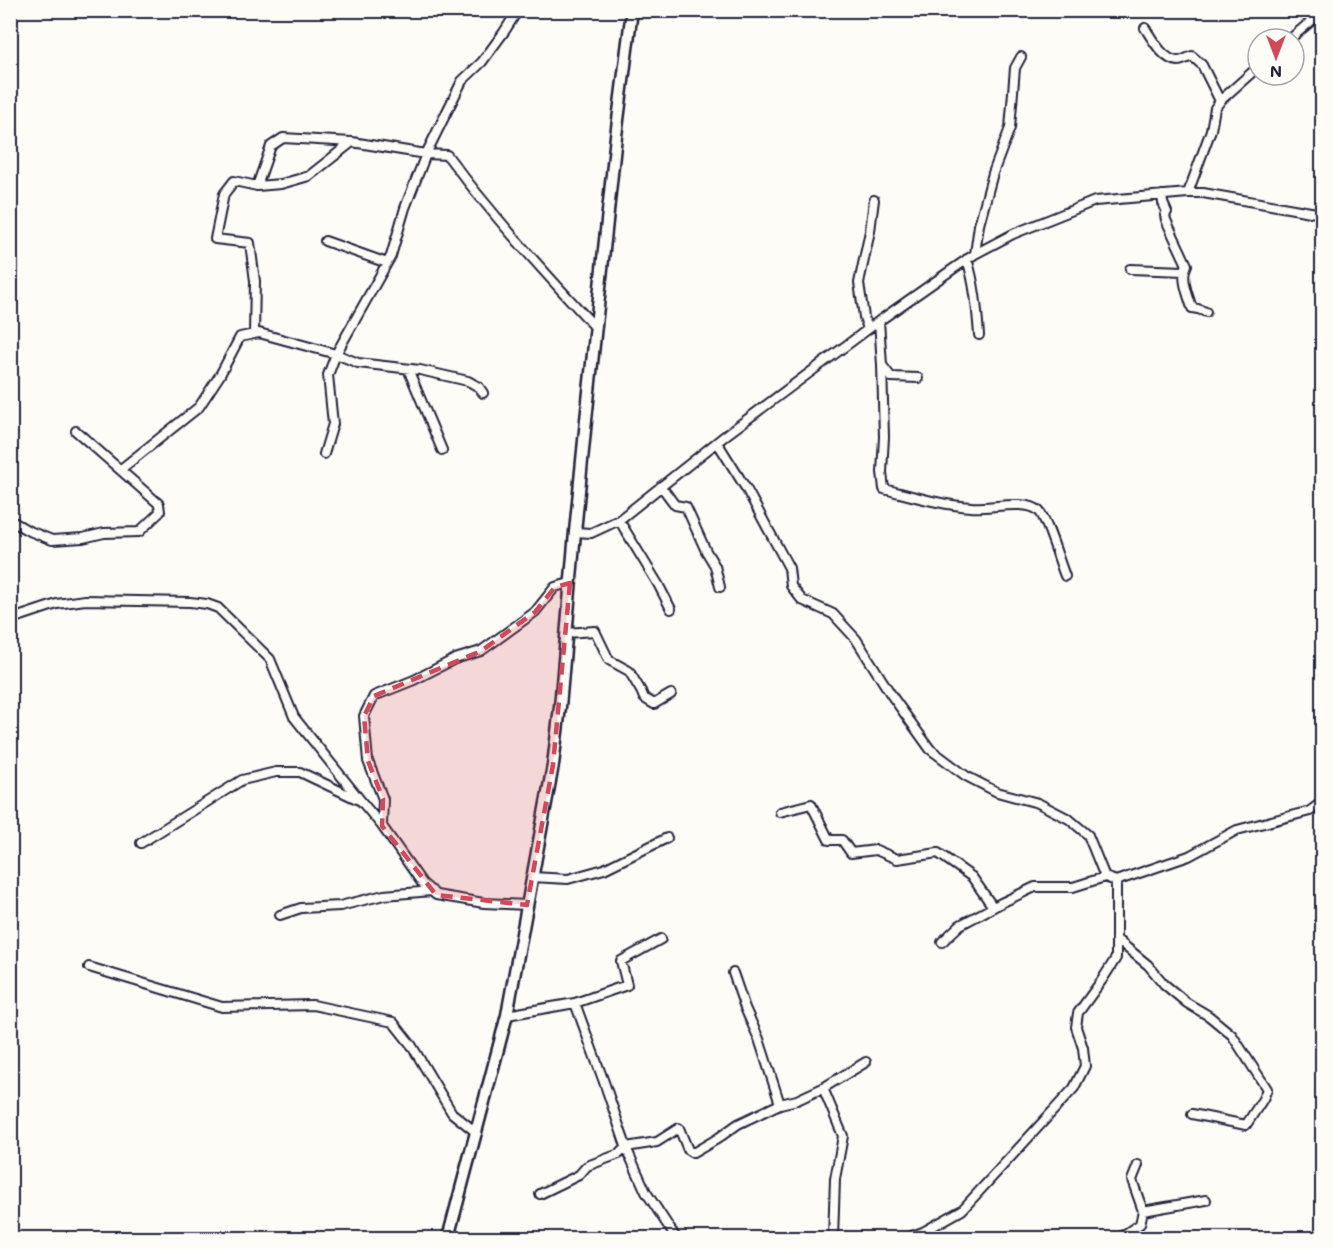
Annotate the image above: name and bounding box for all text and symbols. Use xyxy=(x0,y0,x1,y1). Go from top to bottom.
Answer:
north arrow xyxy=(1246,27,1306,87)
text: N xyxy=(1270,62,1282,83)

